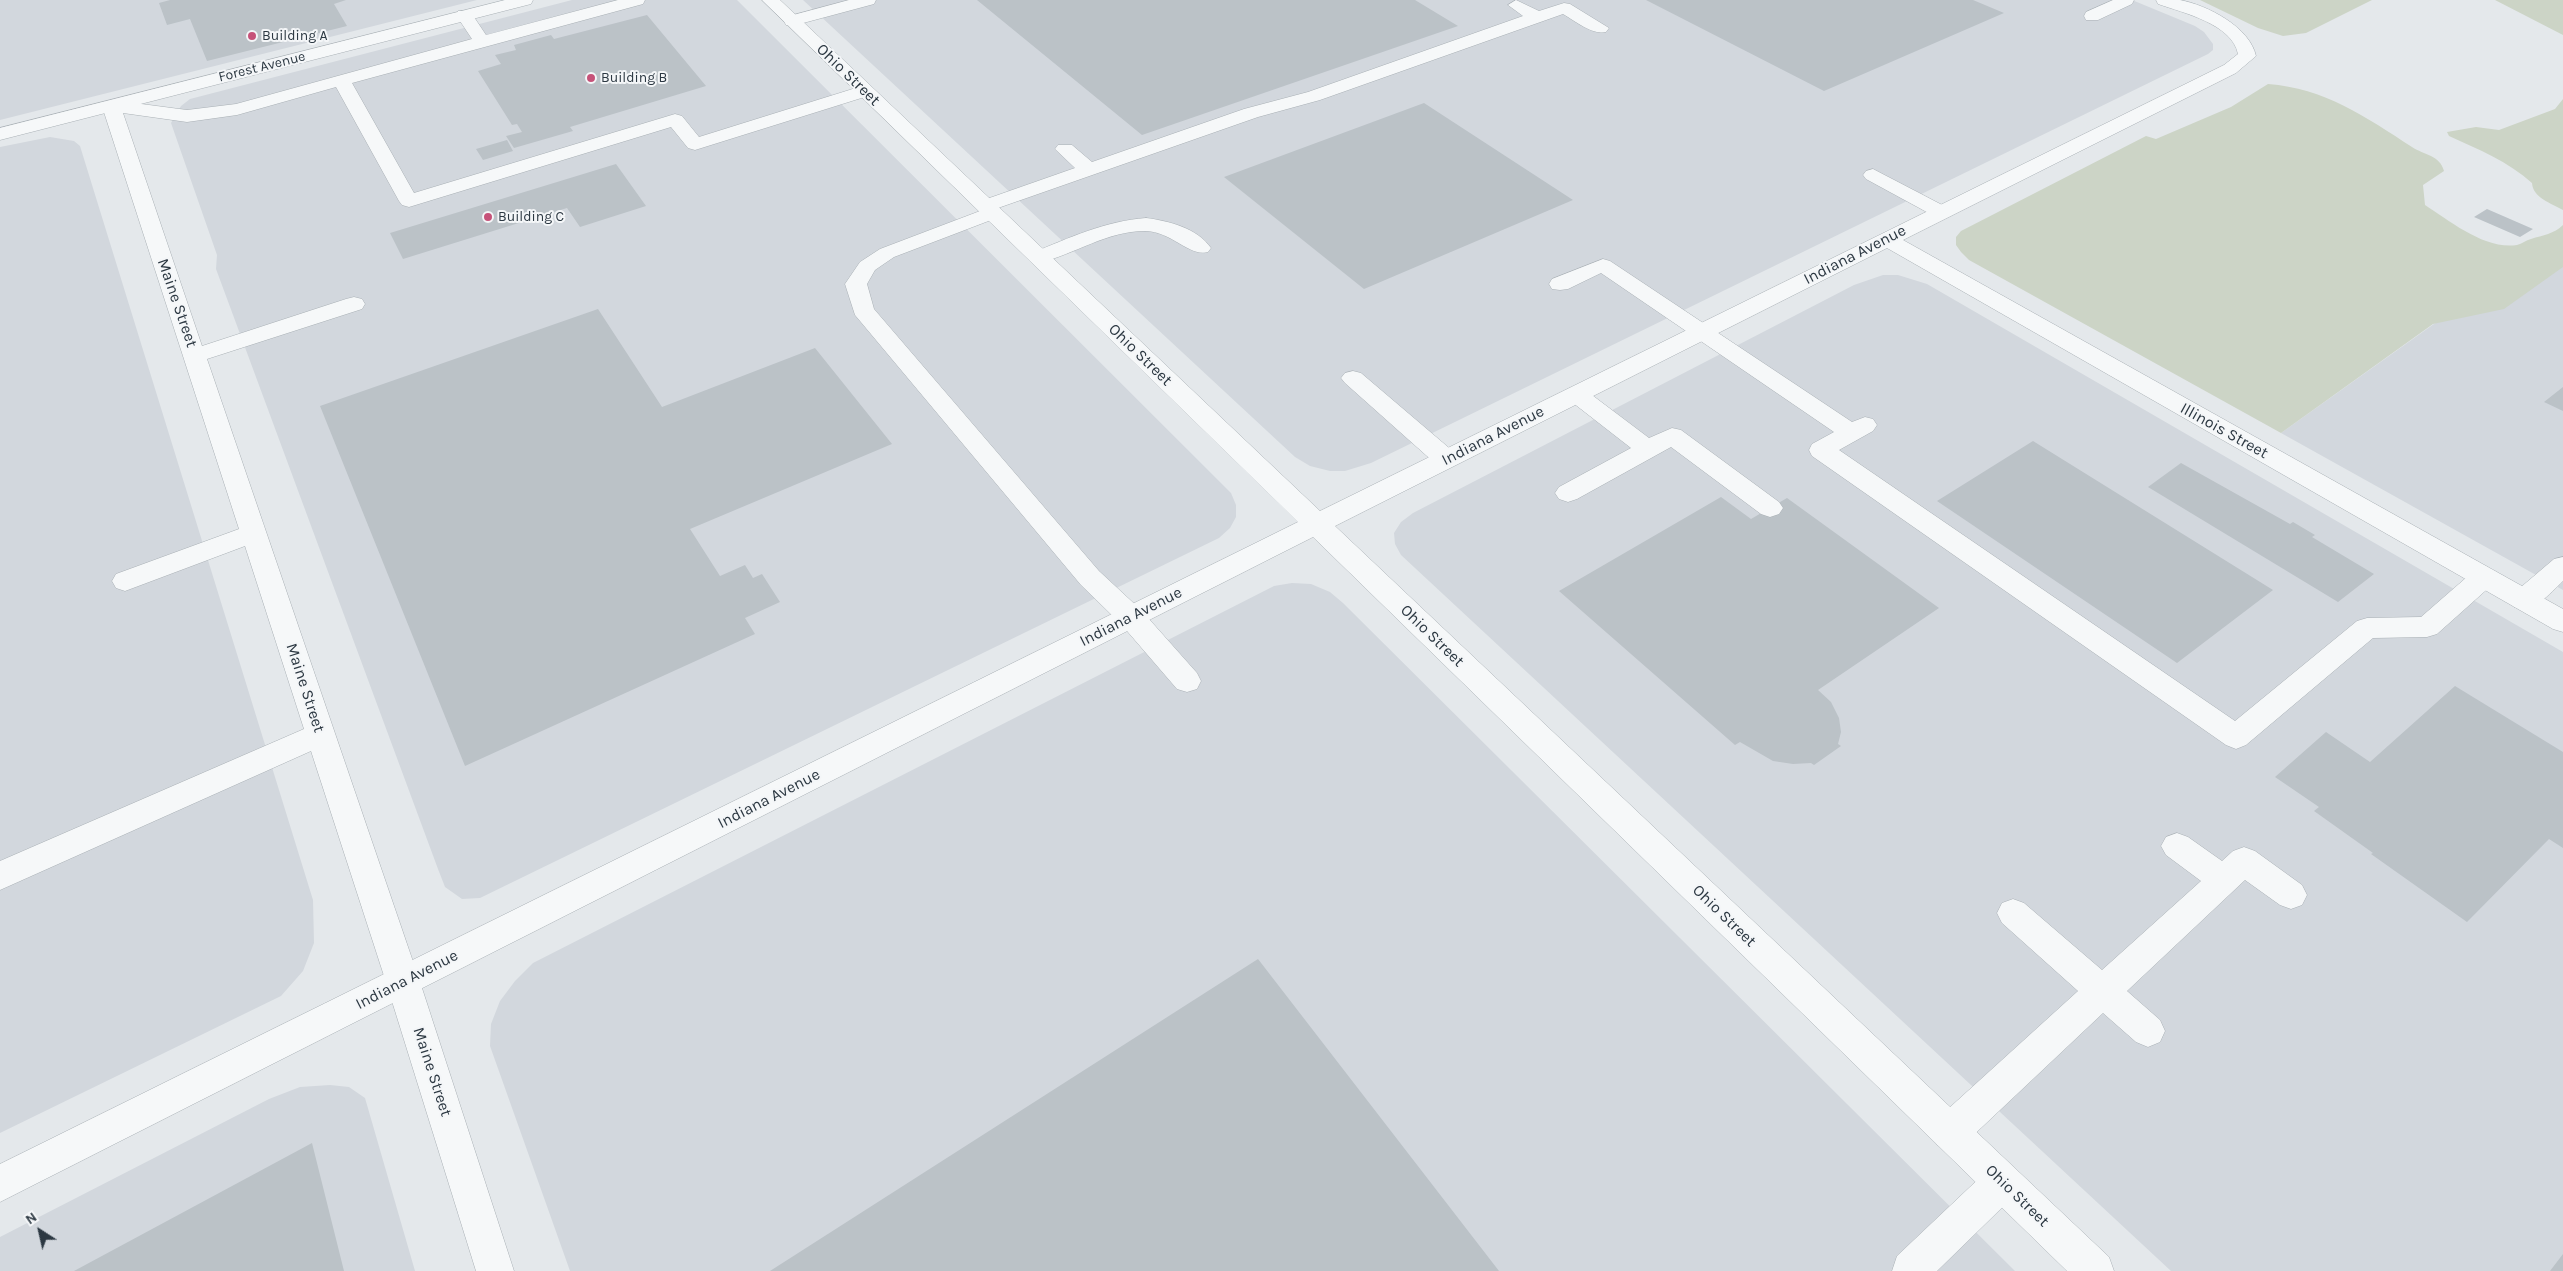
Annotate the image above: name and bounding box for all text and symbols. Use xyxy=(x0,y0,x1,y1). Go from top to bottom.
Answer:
place label: Building A xyxy=(262,28,327,44)
marker: Building A xyxy=(246,30,258,42)
street label: Ohio Street xyxy=(812,40,884,110)
street label: Forest Avenue xyxy=(217,48,307,86)
place label: Building B xyxy=(601,70,667,86)
marker: Building B xyxy=(585,72,597,84)
place label: Building C xyxy=(498,209,564,225)
marker: Building C xyxy=(482,211,494,223)
street label: Indiana Avenue xyxy=(1801,221,1909,289)
street label: Maine Street xyxy=(153,256,201,350)
street label: Ohio Street xyxy=(1104,320,1176,390)
street label: Illinois Street xyxy=(2177,399,2271,463)
street label: Indiana Avenue xyxy=(1439,402,1547,470)
street label: Indiana Avenue xyxy=(1077,583,1185,651)
street label: Ohio Street xyxy=(1396,601,1468,671)
street label: Maine Street xyxy=(282,641,328,735)
street label: Indiana Avenue xyxy=(715,765,823,833)
street label: Ohio Street xyxy=(1688,881,1760,951)
street label: Indiana Avenue xyxy=(353,946,461,1014)
street label: Maine Street xyxy=(409,1025,455,1119)
street label: Ohio Street xyxy=(1981,1161,2053,1231)
north arrow xyxy=(15,1206,65,1256)
text: N xyxy=(22,1208,40,1228)

